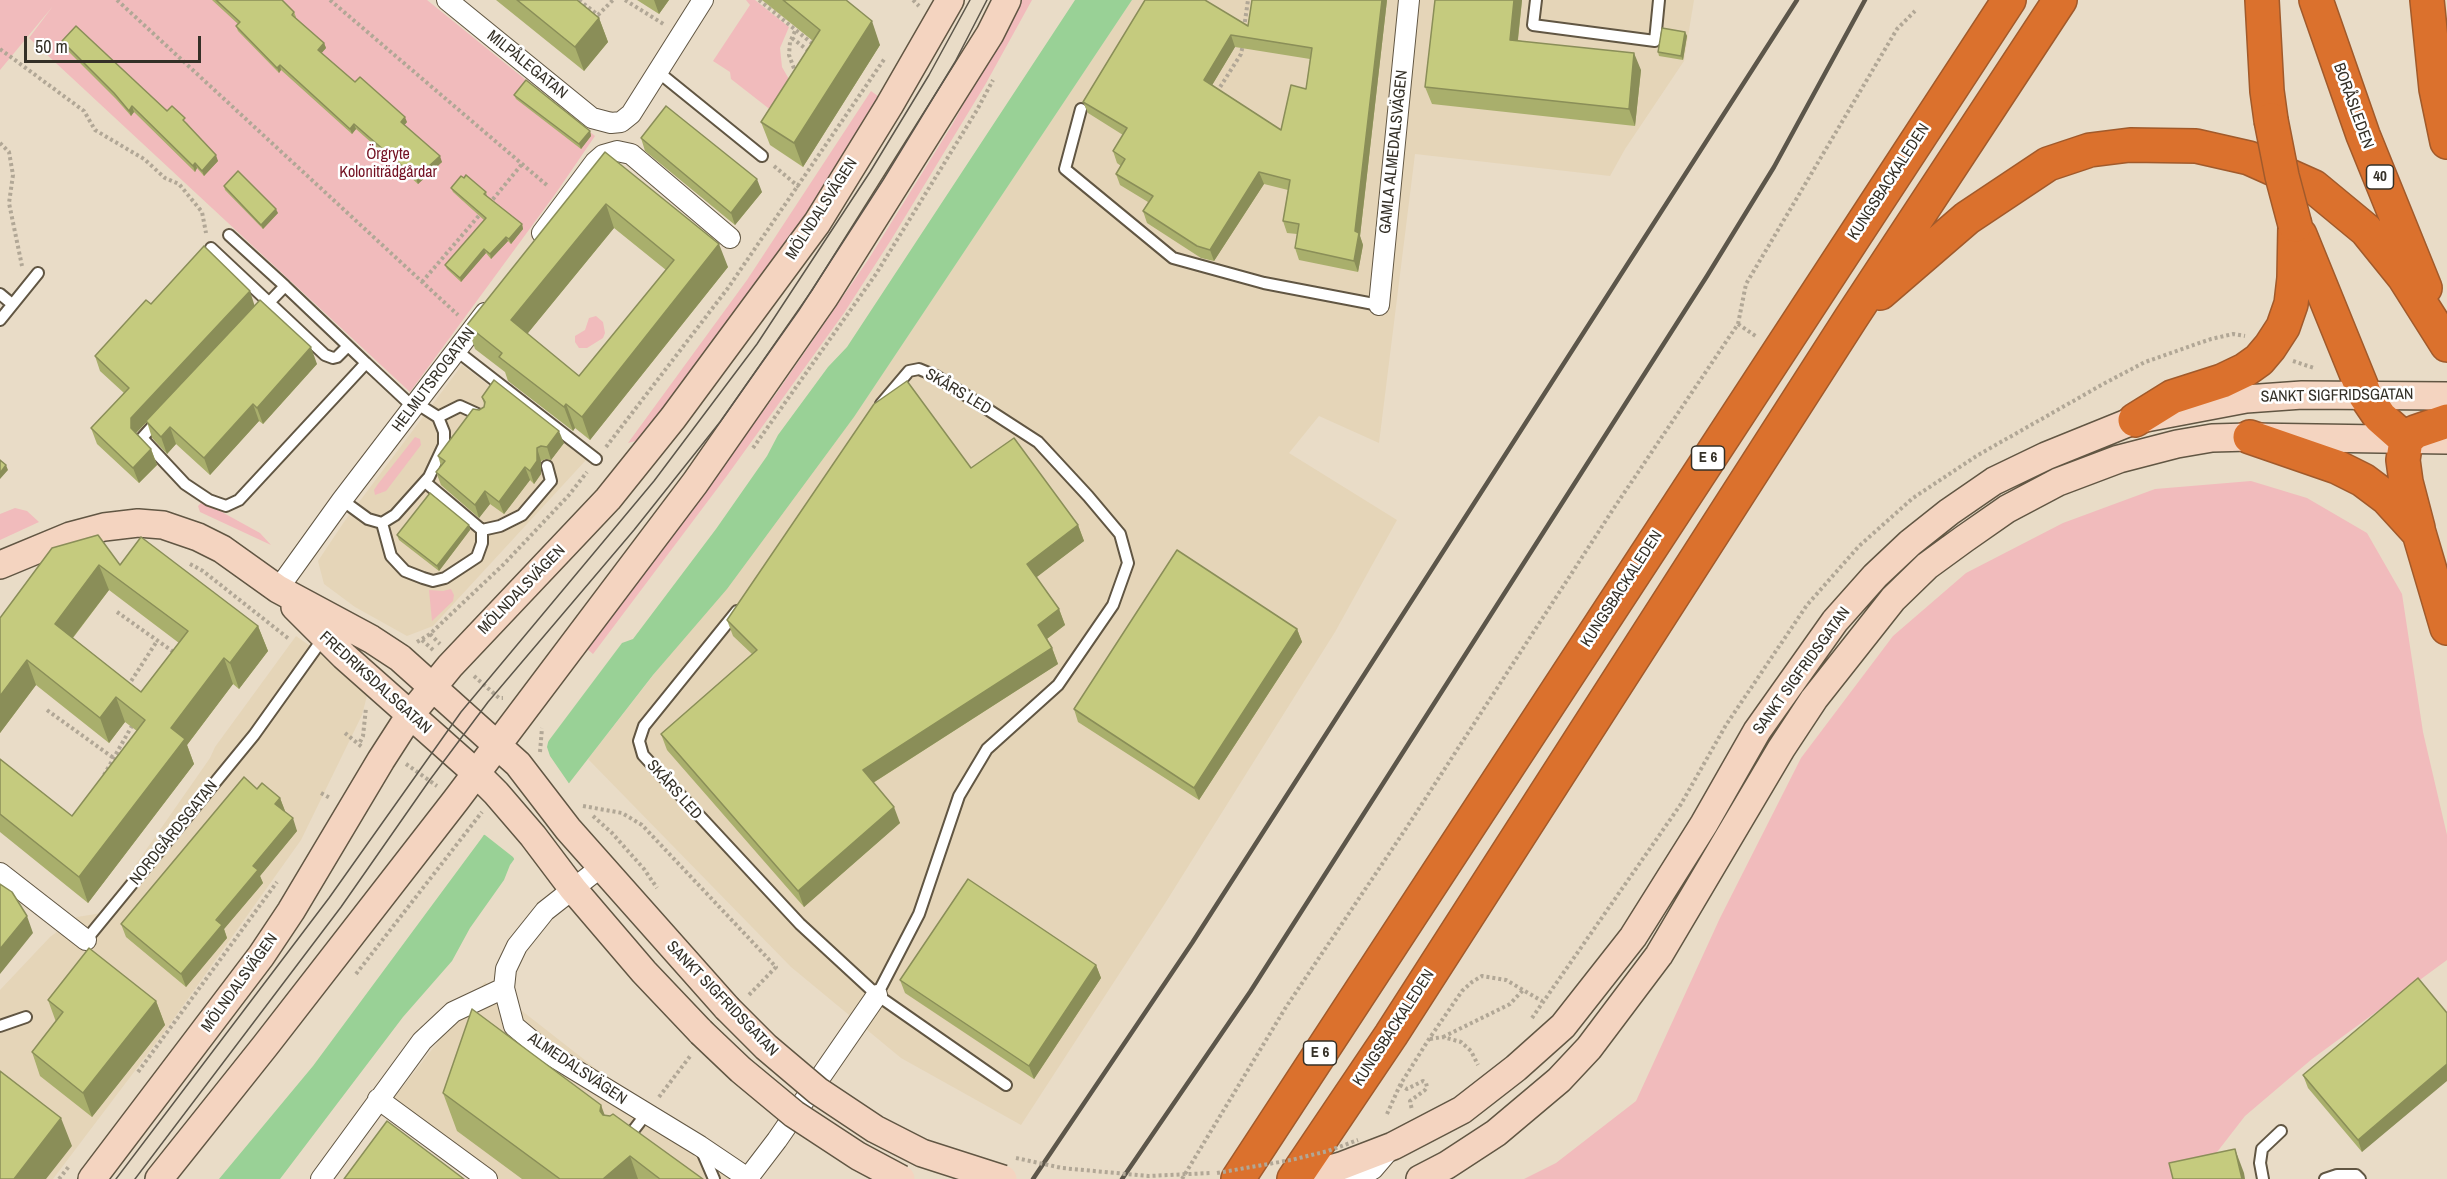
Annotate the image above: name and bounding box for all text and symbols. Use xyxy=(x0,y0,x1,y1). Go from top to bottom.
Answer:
scale bar xyxy=(27,24,204,62)
street label: MILPÅLEGATAN xyxy=(483,27,571,103)
text: 50 m xyxy=(35,34,68,59)
street label: BORÅSLEDEN xyxy=(2329,61,2377,151)
street label: GAMLA ALMEDALSVÄGEN xyxy=(1376,69,1412,235)
street label: KUNGSBACKALEDEN xyxy=(1844,120,1934,244)
park label: Örgryte Koloniträdgårdar xyxy=(339,145,437,183)
street label: MÖLNDALSVÄGEN xyxy=(782,155,862,263)
road number: 40 xyxy=(2366,165,2394,189)
street label: HELMUTSROGATAN xyxy=(389,324,479,436)
street label: SKÅRS LED xyxy=(921,365,995,419)
street label: SANKT SIGFRIDSGATAN xyxy=(2261,385,2413,407)
road number: E 6 xyxy=(1692,446,1724,470)
street label: KUNGSBACKALEDEN xyxy=(1577,527,1667,651)
street label: MÖLNDALSVÄGEN xyxy=(474,541,570,639)
street label: SANKT SIGFRIDSGATAN xyxy=(1749,604,1855,738)
street label: FREDRIKSDALSGATAN xyxy=(315,628,435,738)
street label: SKÅRS LED xyxy=(642,756,706,824)
street label: NORDGÅRDSGATAN xyxy=(126,777,222,889)
street label: MÖLNDALSVÄGEN xyxy=(198,930,282,1036)
street label: SANKT SIGFRIDSGATAN xyxy=(662,937,782,1061)
street label: KUNGSBACKALEDEN xyxy=(1349,966,1439,1090)
street label: ALMEDALSVÄGEN xyxy=(524,1029,630,1109)
road number: E 6 xyxy=(1304,1041,1336,1065)

